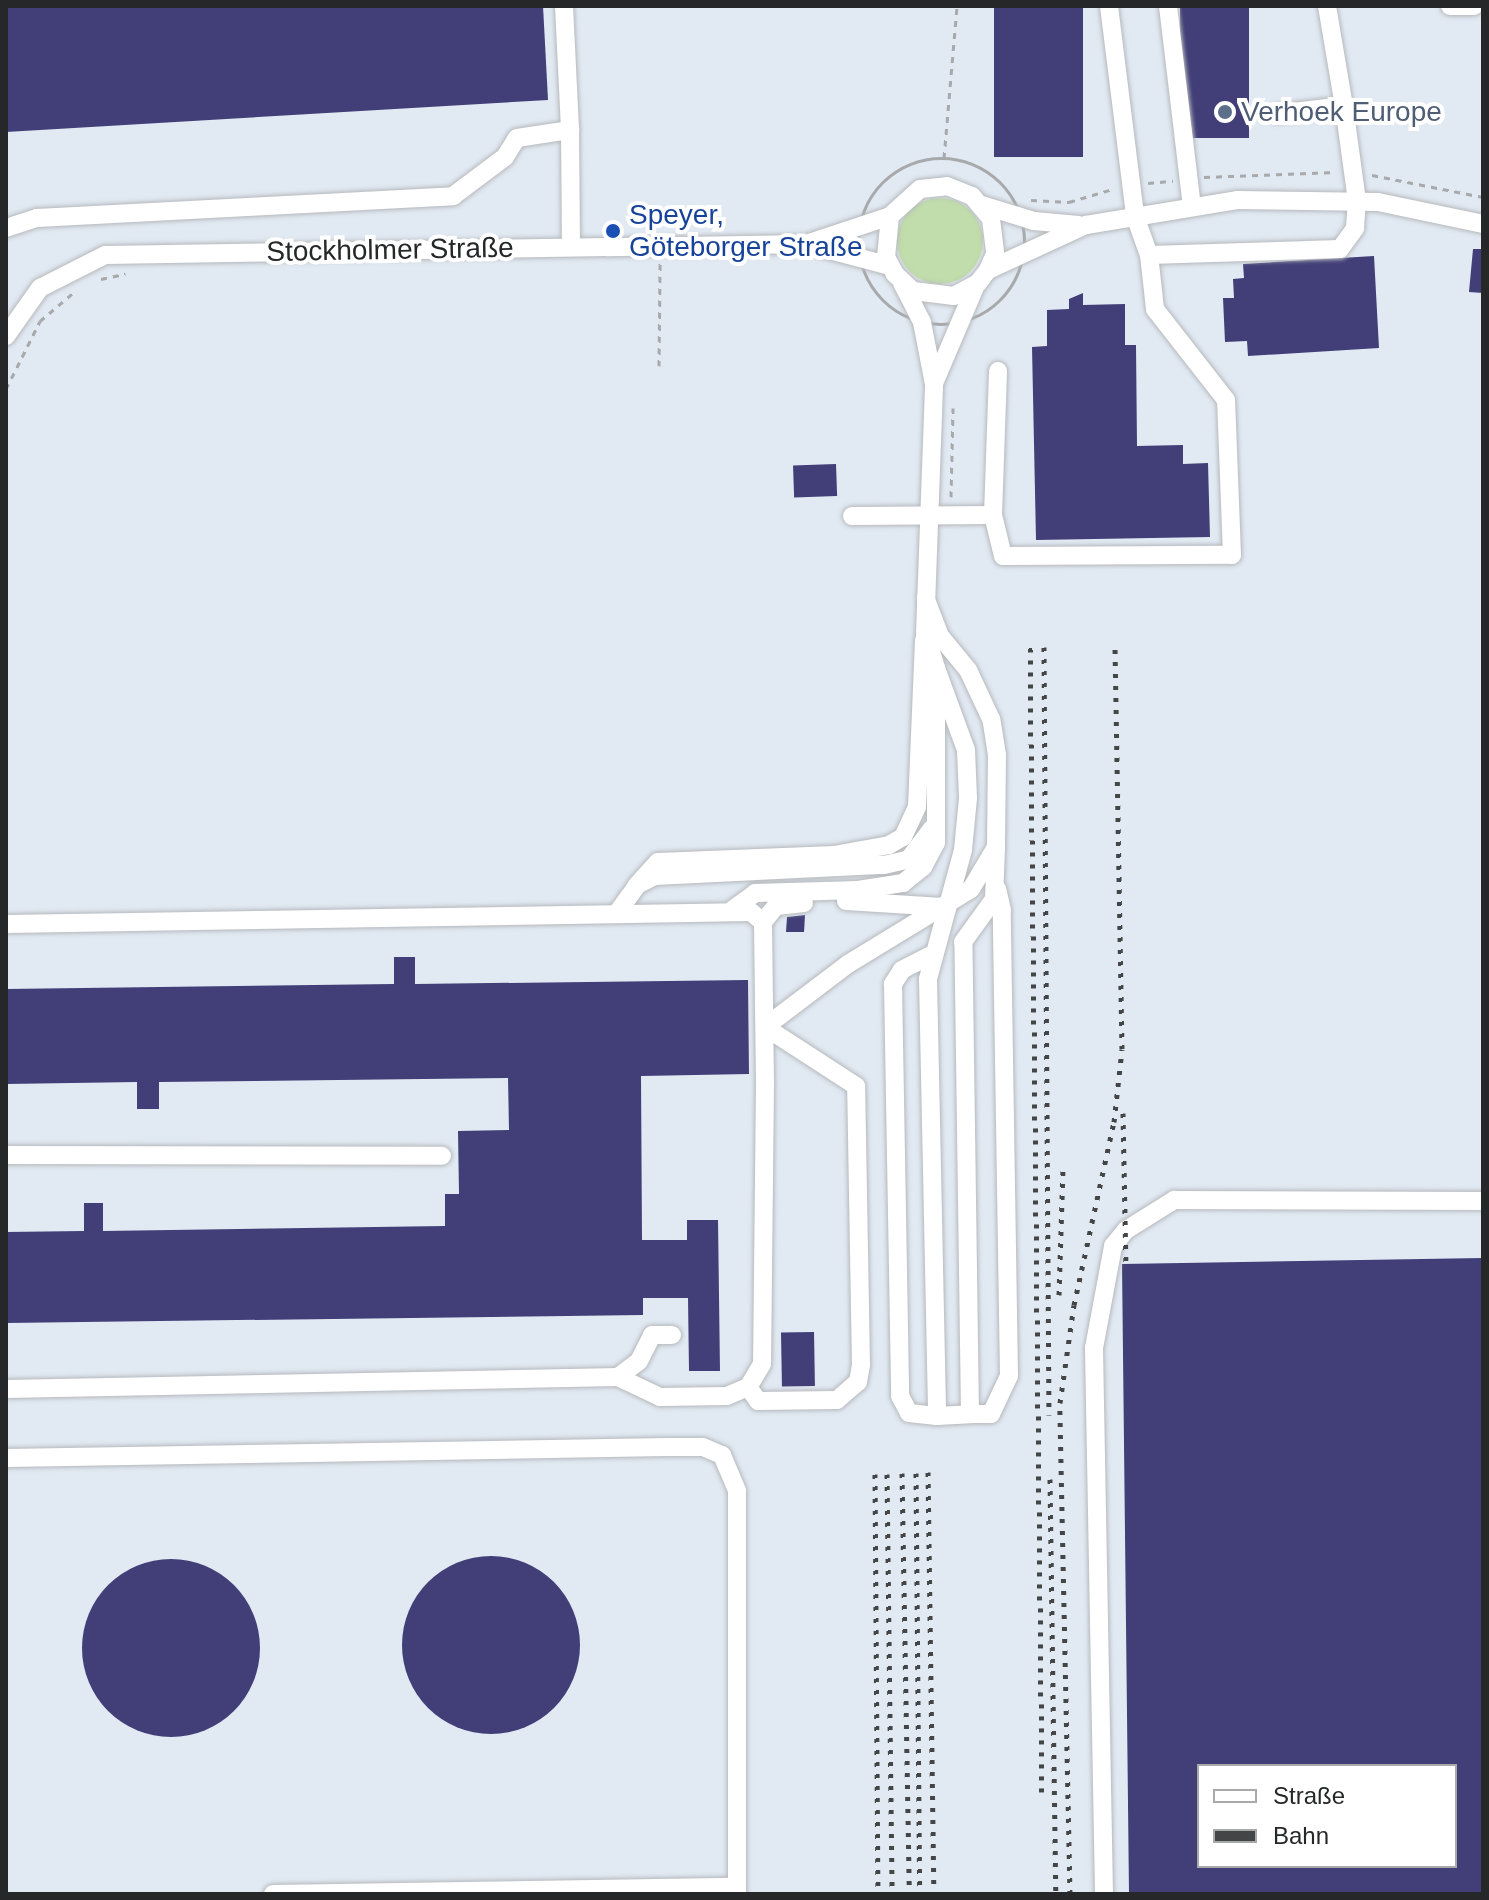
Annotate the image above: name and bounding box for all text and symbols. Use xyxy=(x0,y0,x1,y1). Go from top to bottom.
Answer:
place label: Verhoek Europe xyxy=(1241,95,1442,129)
marker: Verhoek Europe xyxy=(1216,103,1234,121)
place label: Speyer, Göteborger Straße xyxy=(629,198,862,264)
marker: Speyer, Göteborger Straße xyxy=(604,222,622,240)
street label: Stockholmer Straße xyxy=(266,231,514,269)
legend xyxy=(1197,1764,1457,1868)
text: Straße xyxy=(1273,1782,1345,1809)
text: Bahn xyxy=(1273,1822,1329,1849)

